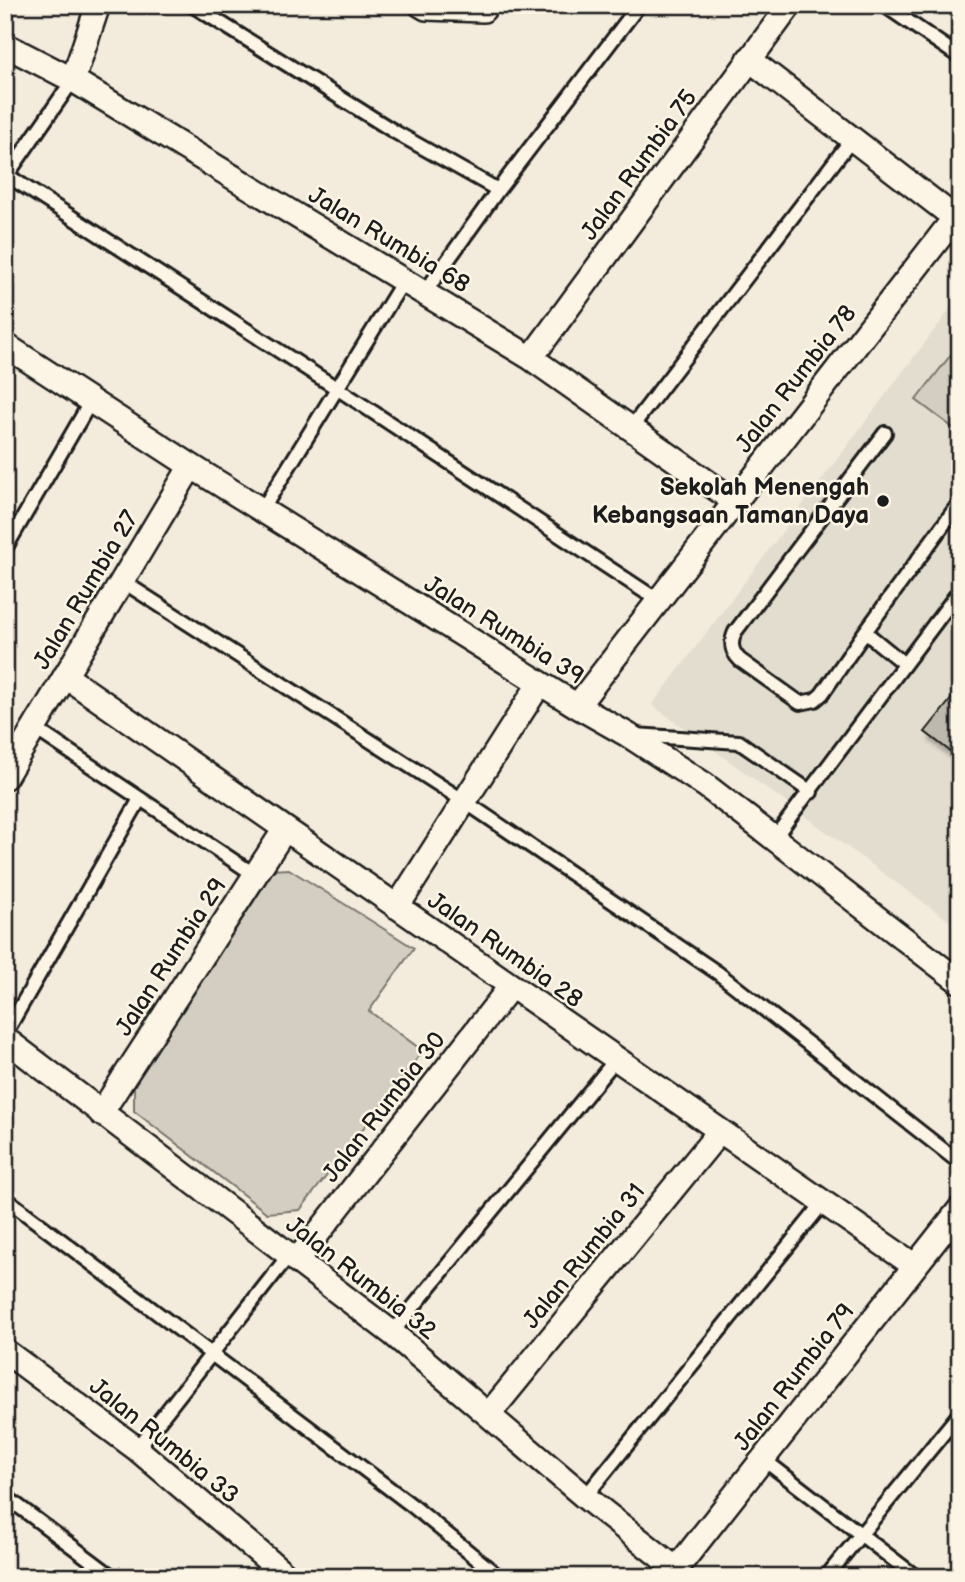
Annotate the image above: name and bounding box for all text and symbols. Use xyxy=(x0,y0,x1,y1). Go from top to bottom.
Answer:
street label: Jalan Rumbia 75 xyxy=(575,84,703,246)
street label: Jalan Rumbia 68 xyxy=(303,181,475,299)
street label: Jalan Rumbia 78 xyxy=(729,299,863,459)
place label: Sekolah Menengah Kebangsaan Taman Daya xyxy=(592,473,869,530)
marker: Sekolah Menengah Kebangsaan Taman Daya xyxy=(875,493,891,509)
street label: Jalan Rumbia 27 xyxy=(27,505,145,675)
street label: Jalan Rumbia 39 xyxy=(419,569,589,691)
street label: Jalan Rumbia 29 xyxy=(109,873,233,1041)
street label: Jalan Rumbia 28 xyxy=(422,886,588,1014)
street label: Jalan Rumbia 30 xyxy=(316,1026,452,1188)
street label: Jalan Rumbia 31 xyxy=(517,1178,651,1334)
street label: Jalan Rumbia 32 xyxy=(280,1210,442,1346)
street label: Jalan Rumbia 79 xyxy=(727,1297,861,1457)
street label: Jalan Rumbia 33 xyxy=(84,1372,244,1510)

